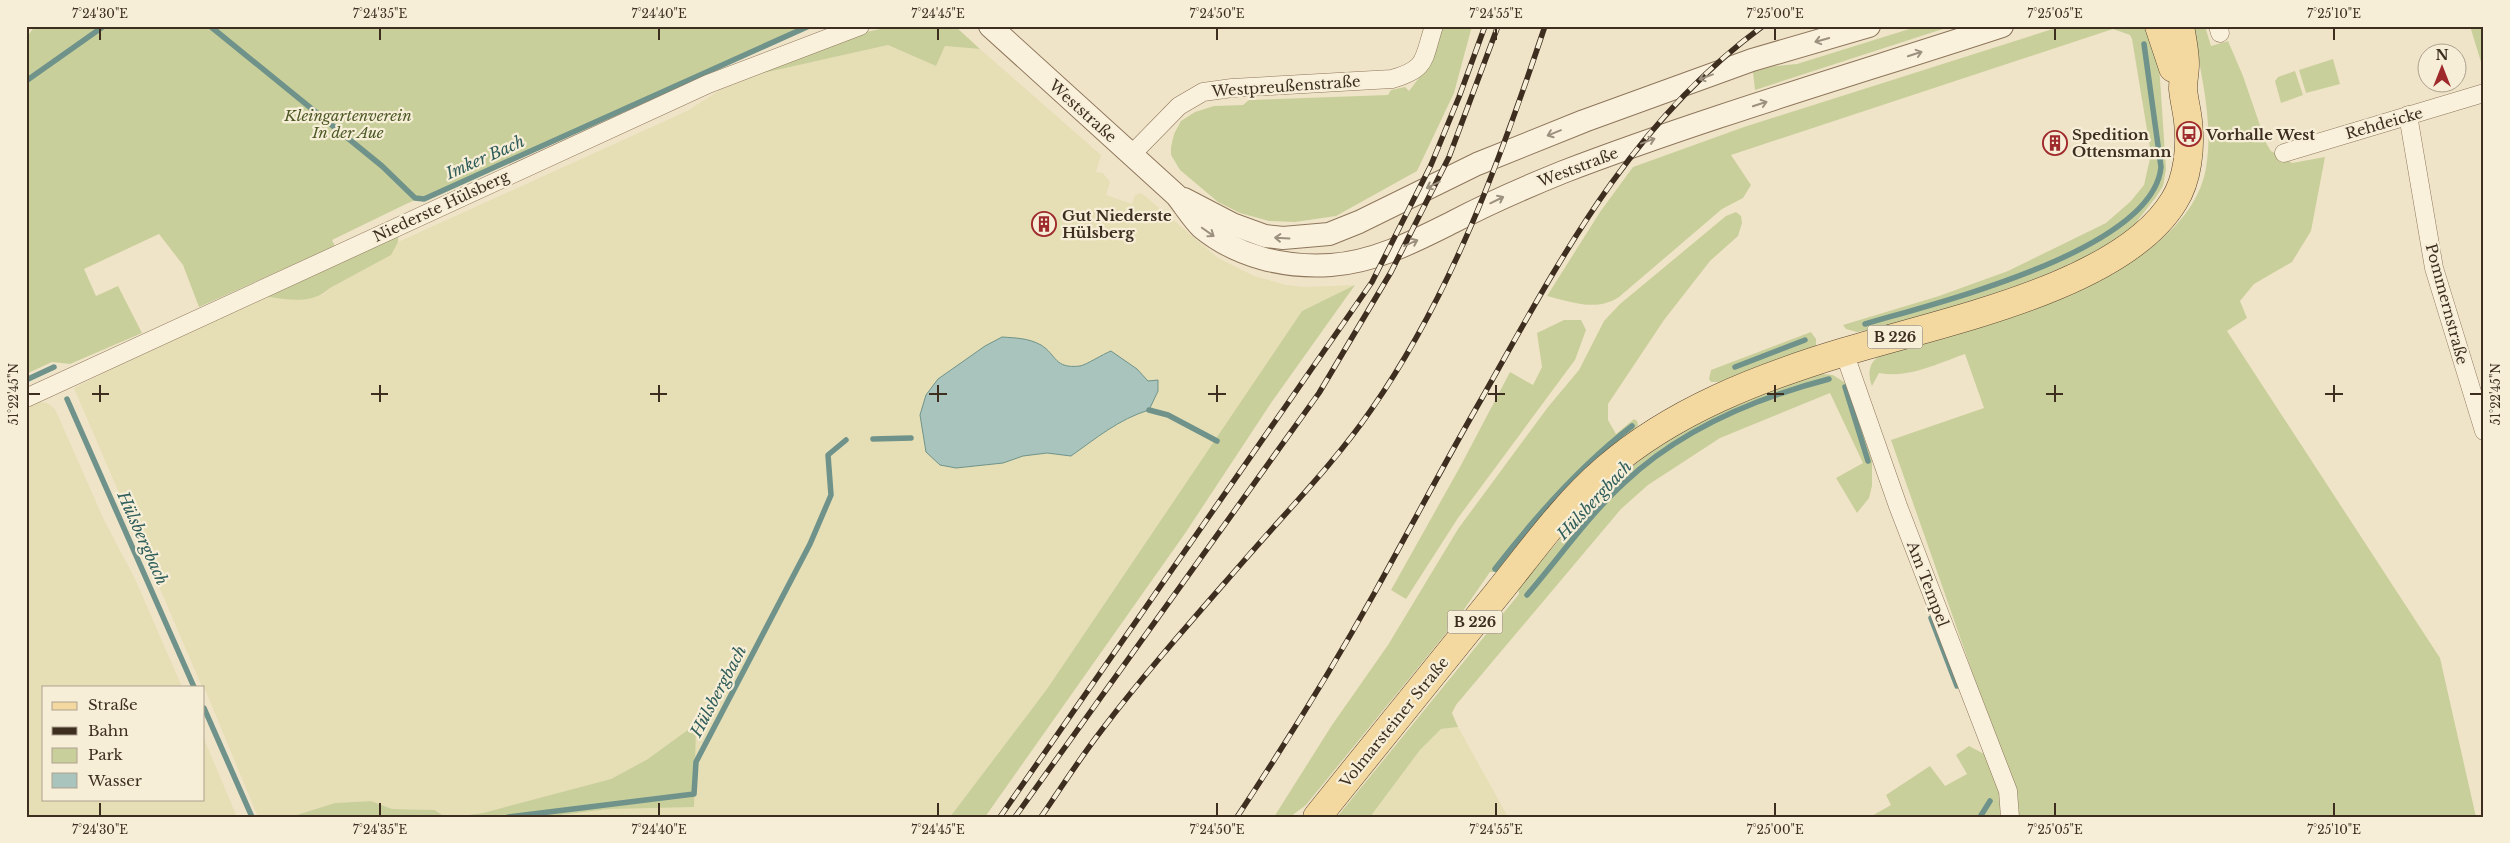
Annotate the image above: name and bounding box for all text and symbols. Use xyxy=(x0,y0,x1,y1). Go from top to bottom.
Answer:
text: 7°24'30"E xyxy=(72,6,128,21)
text: 7°24'35"E xyxy=(353,6,407,21)
text: 7°24'40"E xyxy=(631,6,687,21)
text: 7°24'45"E xyxy=(911,6,965,21)
text: 7°24'50"E xyxy=(1189,6,1245,21)
text: 7°24'55"E xyxy=(1469,6,1523,21)
text: 7°25'00"E xyxy=(1746,6,1804,21)
text: 7°25'05"E xyxy=(2027,6,2083,21)
text: 7°25'10"E xyxy=(2307,6,2361,21)
one-way arrow xyxy=(1815,35,1831,45)
north arrow xyxy=(2418,42,2468,92)
text: N xyxy=(2435,46,2449,64)
one-way arrow xyxy=(1906,49,1922,59)
street label: Westpreußenstraße xyxy=(1210,71,1361,101)
one-way arrow xyxy=(1699,73,1715,82)
street label: Weststraße xyxy=(1045,75,1121,146)
one-way arrow xyxy=(1752,99,1767,108)
street label: Rehdeicke xyxy=(2343,103,2425,143)
park label: Kleingartenverein In der Aue xyxy=(283,106,412,142)
bus stop icon: Vorhalle West xyxy=(2176,121,2202,147)
place label: Spedition Ottensmann xyxy=(2072,125,2171,161)
place label: Vorhalle West xyxy=(2205,125,2315,144)
one-way arrow xyxy=(1547,129,1562,138)
building icon: Spedition Ottensmann xyxy=(2042,130,2068,156)
water label: Imker Bach xyxy=(442,131,527,184)
one-way arrow xyxy=(1640,136,1655,145)
street label: Weststraße xyxy=(1534,143,1621,191)
street label: Niederste Hülsberg xyxy=(370,166,513,246)
one-way arrow xyxy=(1426,180,1441,190)
one-way arrow xyxy=(1489,195,1504,205)
place label: Gut Niederste Hülsberg xyxy=(1062,206,1172,242)
building icon: Gut Niederste Hülsberg xyxy=(1031,211,1057,237)
one-way arrow xyxy=(1201,226,1214,237)
one-way arrow xyxy=(1274,233,1290,242)
one-way arrow xyxy=(1403,238,1418,248)
street label: Pommernstraße xyxy=(2422,241,2472,367)
road number: B 226 xyxy=(1868,326,1922,348)
text: 51°22'45"N xyxy=(6,363,21,425)
text: 51°22'45"N xyxy=(2488,363,2503,425)
water label: Hülsbergbach xyxy=(1552,456,1636,544)
water label: Hülsbergbach xyxy=(113,487,173,588)
street label: Am Tempel xyxy=(1903,538,1953,630)
road number: B 226 xyxy=(1448,610,1502,634)
water label: Hülsbergbach xyxy=(685,642,750,741)
street label: Volmarsteiner Straße xyxy=(1335,653,1453,792)
legend xyxy=(42,686,205,800)
text: Straße xyxy=(88,695,138,714)
text: Bahn xyxy=(88,721,128,740)
text: Park xyxy=(88,745,124,764)
text: Wasser xyxy=(87,771,143,790)
text: 7°24'30"E xyxy=(72,822,128,837)
text: 7°24'35"E xyxy=(353,822,407,837)
text: 7°24'40"E xyxy=(631,822,687,837)
text: 7°24'45"E xyxy=(911,822,965,837)
text: 7°24'50"E xyxy=(1189,822,1245,837)
text: 7°24'55"E xyxy=(1469,822,1523,837)
text: 7°25'00"E xyxy=(1746,822,1804,837)
text: 7°25'05"E xyxy=(2027,822,2083,837)
text: 7°25'10"E xyxy=(2307,822,2361,837)

